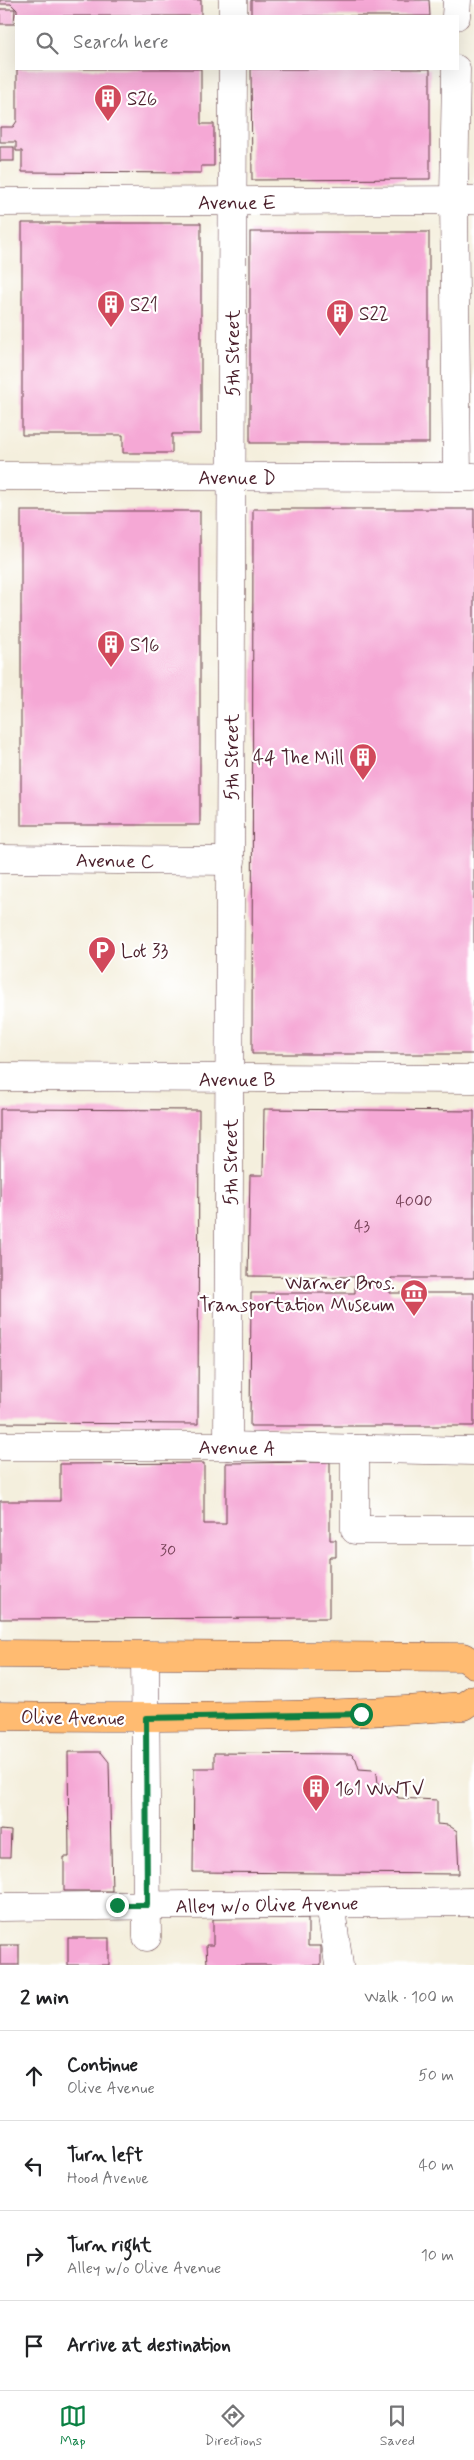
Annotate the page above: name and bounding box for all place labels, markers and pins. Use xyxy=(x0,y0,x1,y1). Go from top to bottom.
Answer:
building icon: S26 xyxy=(93,83,123,122)
place label: S26 xyxy=(127,87,157,112)
building icon: S21 xyxy=(96,289,126,328)
place label: S21 xyxy=(130,293,158,318)
building icon: S22 xyxy=(325,298,355,337)
place label: S22 xyxy=(359,302,389,327)
building icon: S16 xyxy=(96,629,126,668)
place label: S16 xyxy=(130,633,160,658)
building icon: 44 The Mill xyxy=(348,742,378,781)
place label: 44 The Mill xyxy=(253,746,344,771)
parking icon: Lot 33 xyxy=(87,935,117,974)
place label: Lot 33 xyxy=(121,939,168,964)
place label: Warner Bros. Transportation Museum xyxy=(199,1271,395,1318)
museum icon: Warner Bros. Transportation Museum xyxy=(399,1278,429,1317)
building icon: 161 WWTV xyxy=(301,1773,331,1812)
place label: 161 WWTV xyxy=(335,1777,424,1802)

